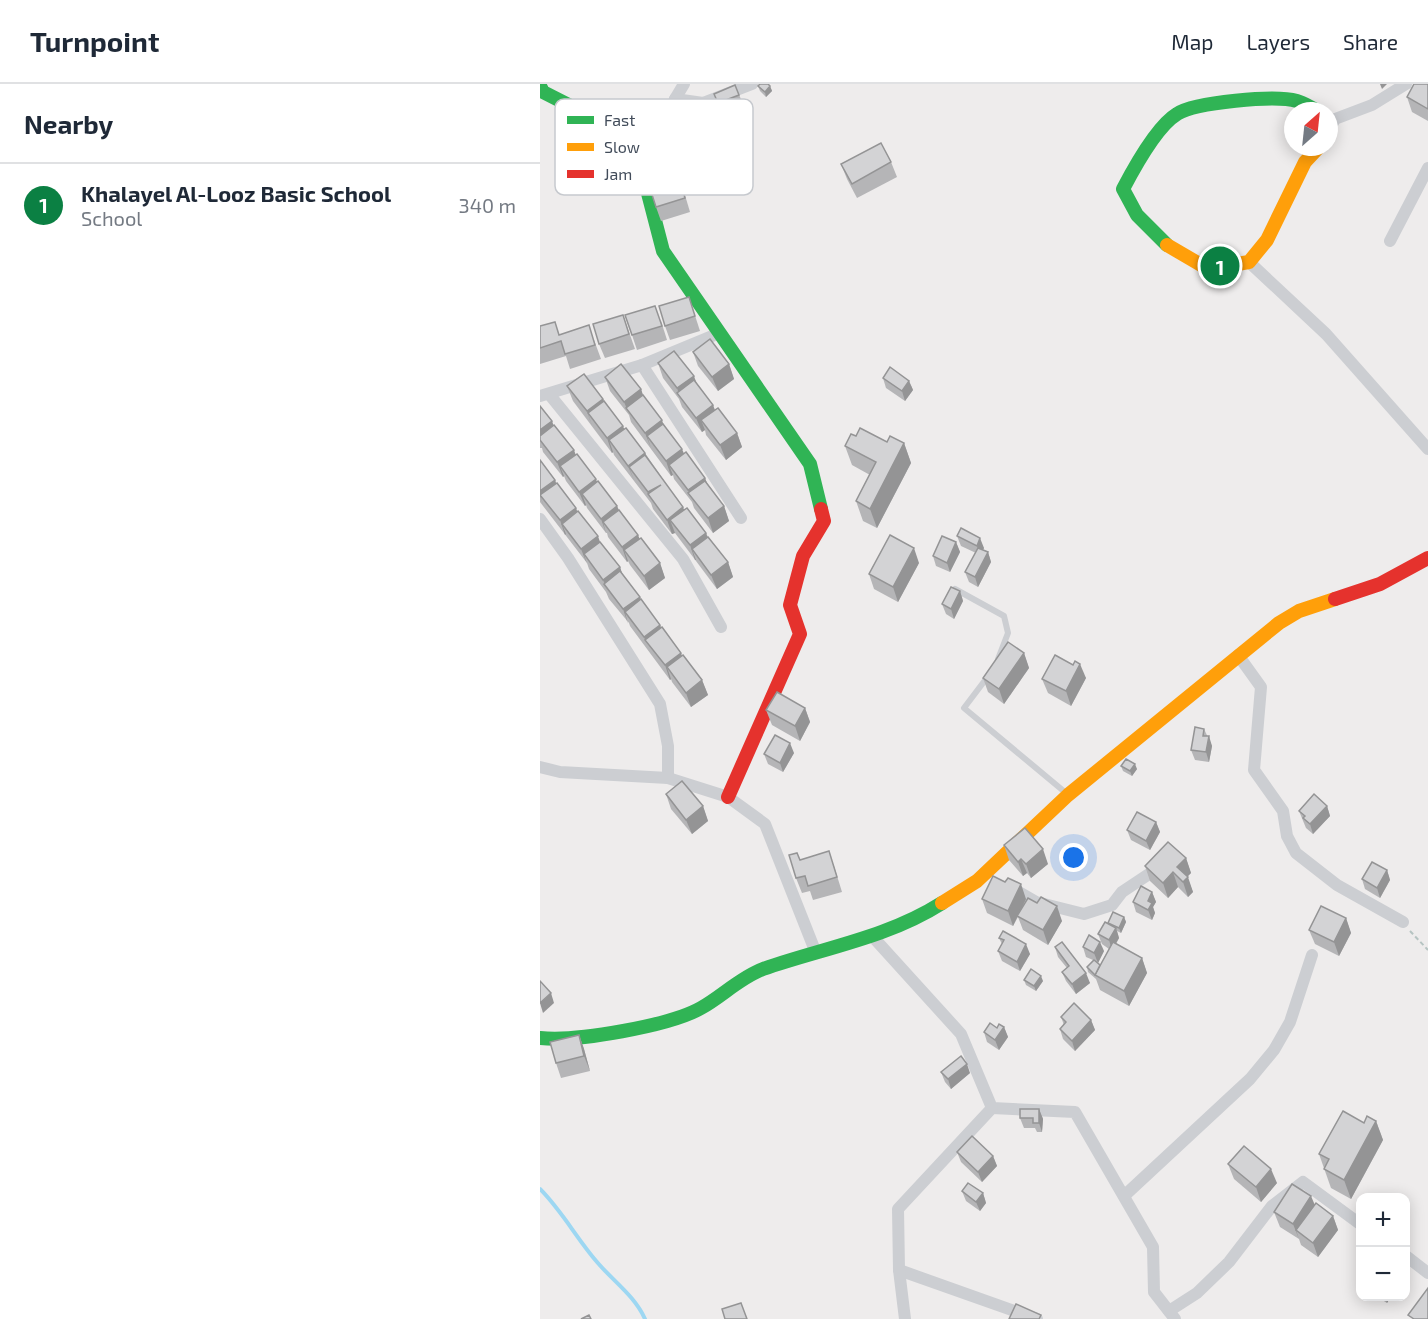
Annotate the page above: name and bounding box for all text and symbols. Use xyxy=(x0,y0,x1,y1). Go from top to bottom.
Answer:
text: Turnpoint xyxy=(30,24,159,58)
text: Map xyxy=(1171,29,1213,54)
text: Layers xyxy=(1246,29,1310,54)
text: Share xyxy=(1343,29,1398,54)
legend xyxy=(555,99,753,195)
north arrow xyxy=(1284,102,1338,156)
text: Nearby xyxy=(24,108,113,139)
text: Fast xyxy=(604,110,635,129)
text: Slow xyxy=(604,137,640,156)
text: Jam xyxy=(604,164,632,183)
text: Khalayel Al-Looz Basic School xyxy=(81,180,391,206)
text: 1 xyxy=(39,193,48,217)
text: 340 m xyxy=(459,193,516,217)
text: School xyxy=(81,206,142,230)
pin: 1 xyxy=(1200,244,1240,288)
your location xyxy=(1059,843,1088,872)
map controls xyxy=(1356,1193,1410,1301)
button: + xyxy=(1356,1193,1410,1247)
button: − xyxy=(1356,1247,1410,1301)

